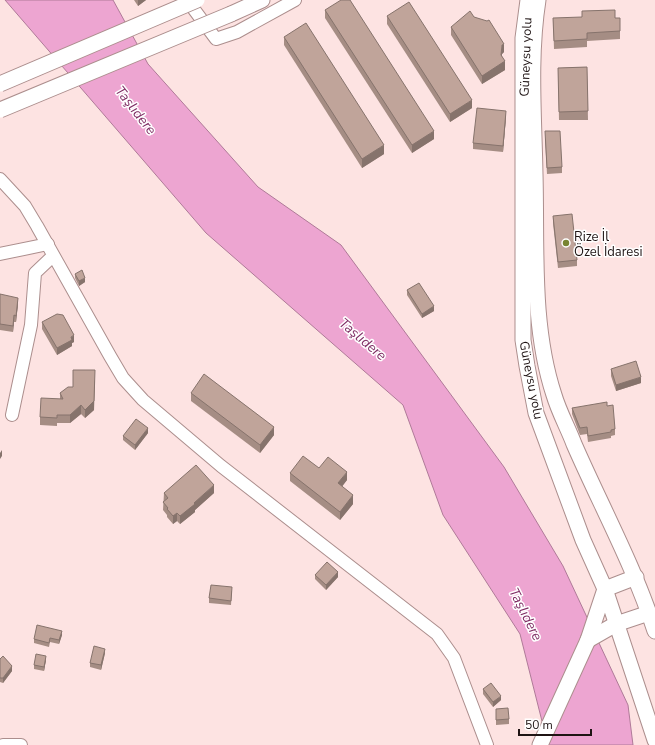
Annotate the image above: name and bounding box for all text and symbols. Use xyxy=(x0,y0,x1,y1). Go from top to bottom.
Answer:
street label: Güneysu yolu xyxy=(516,17,536,97)
water label: Taşlıdere xyxy=(111,82,161,139)
place label: Rize İl Özel İdaresi xyxy=(574,227,643,261)
marker: Rize İl Özel İdaresi xyxy=(561,238,571,248)
water label: Taşlıdere xyxy=(335,314,391,365)
street label: Güneysu yolu xyxy=(515,340,547,421)
water label: Taşlıdere xyxy=(504,585,547,644)
scale bar xyxy=(519,711,591,737)
text: 50 m xyxy=(525,717,553,733)

